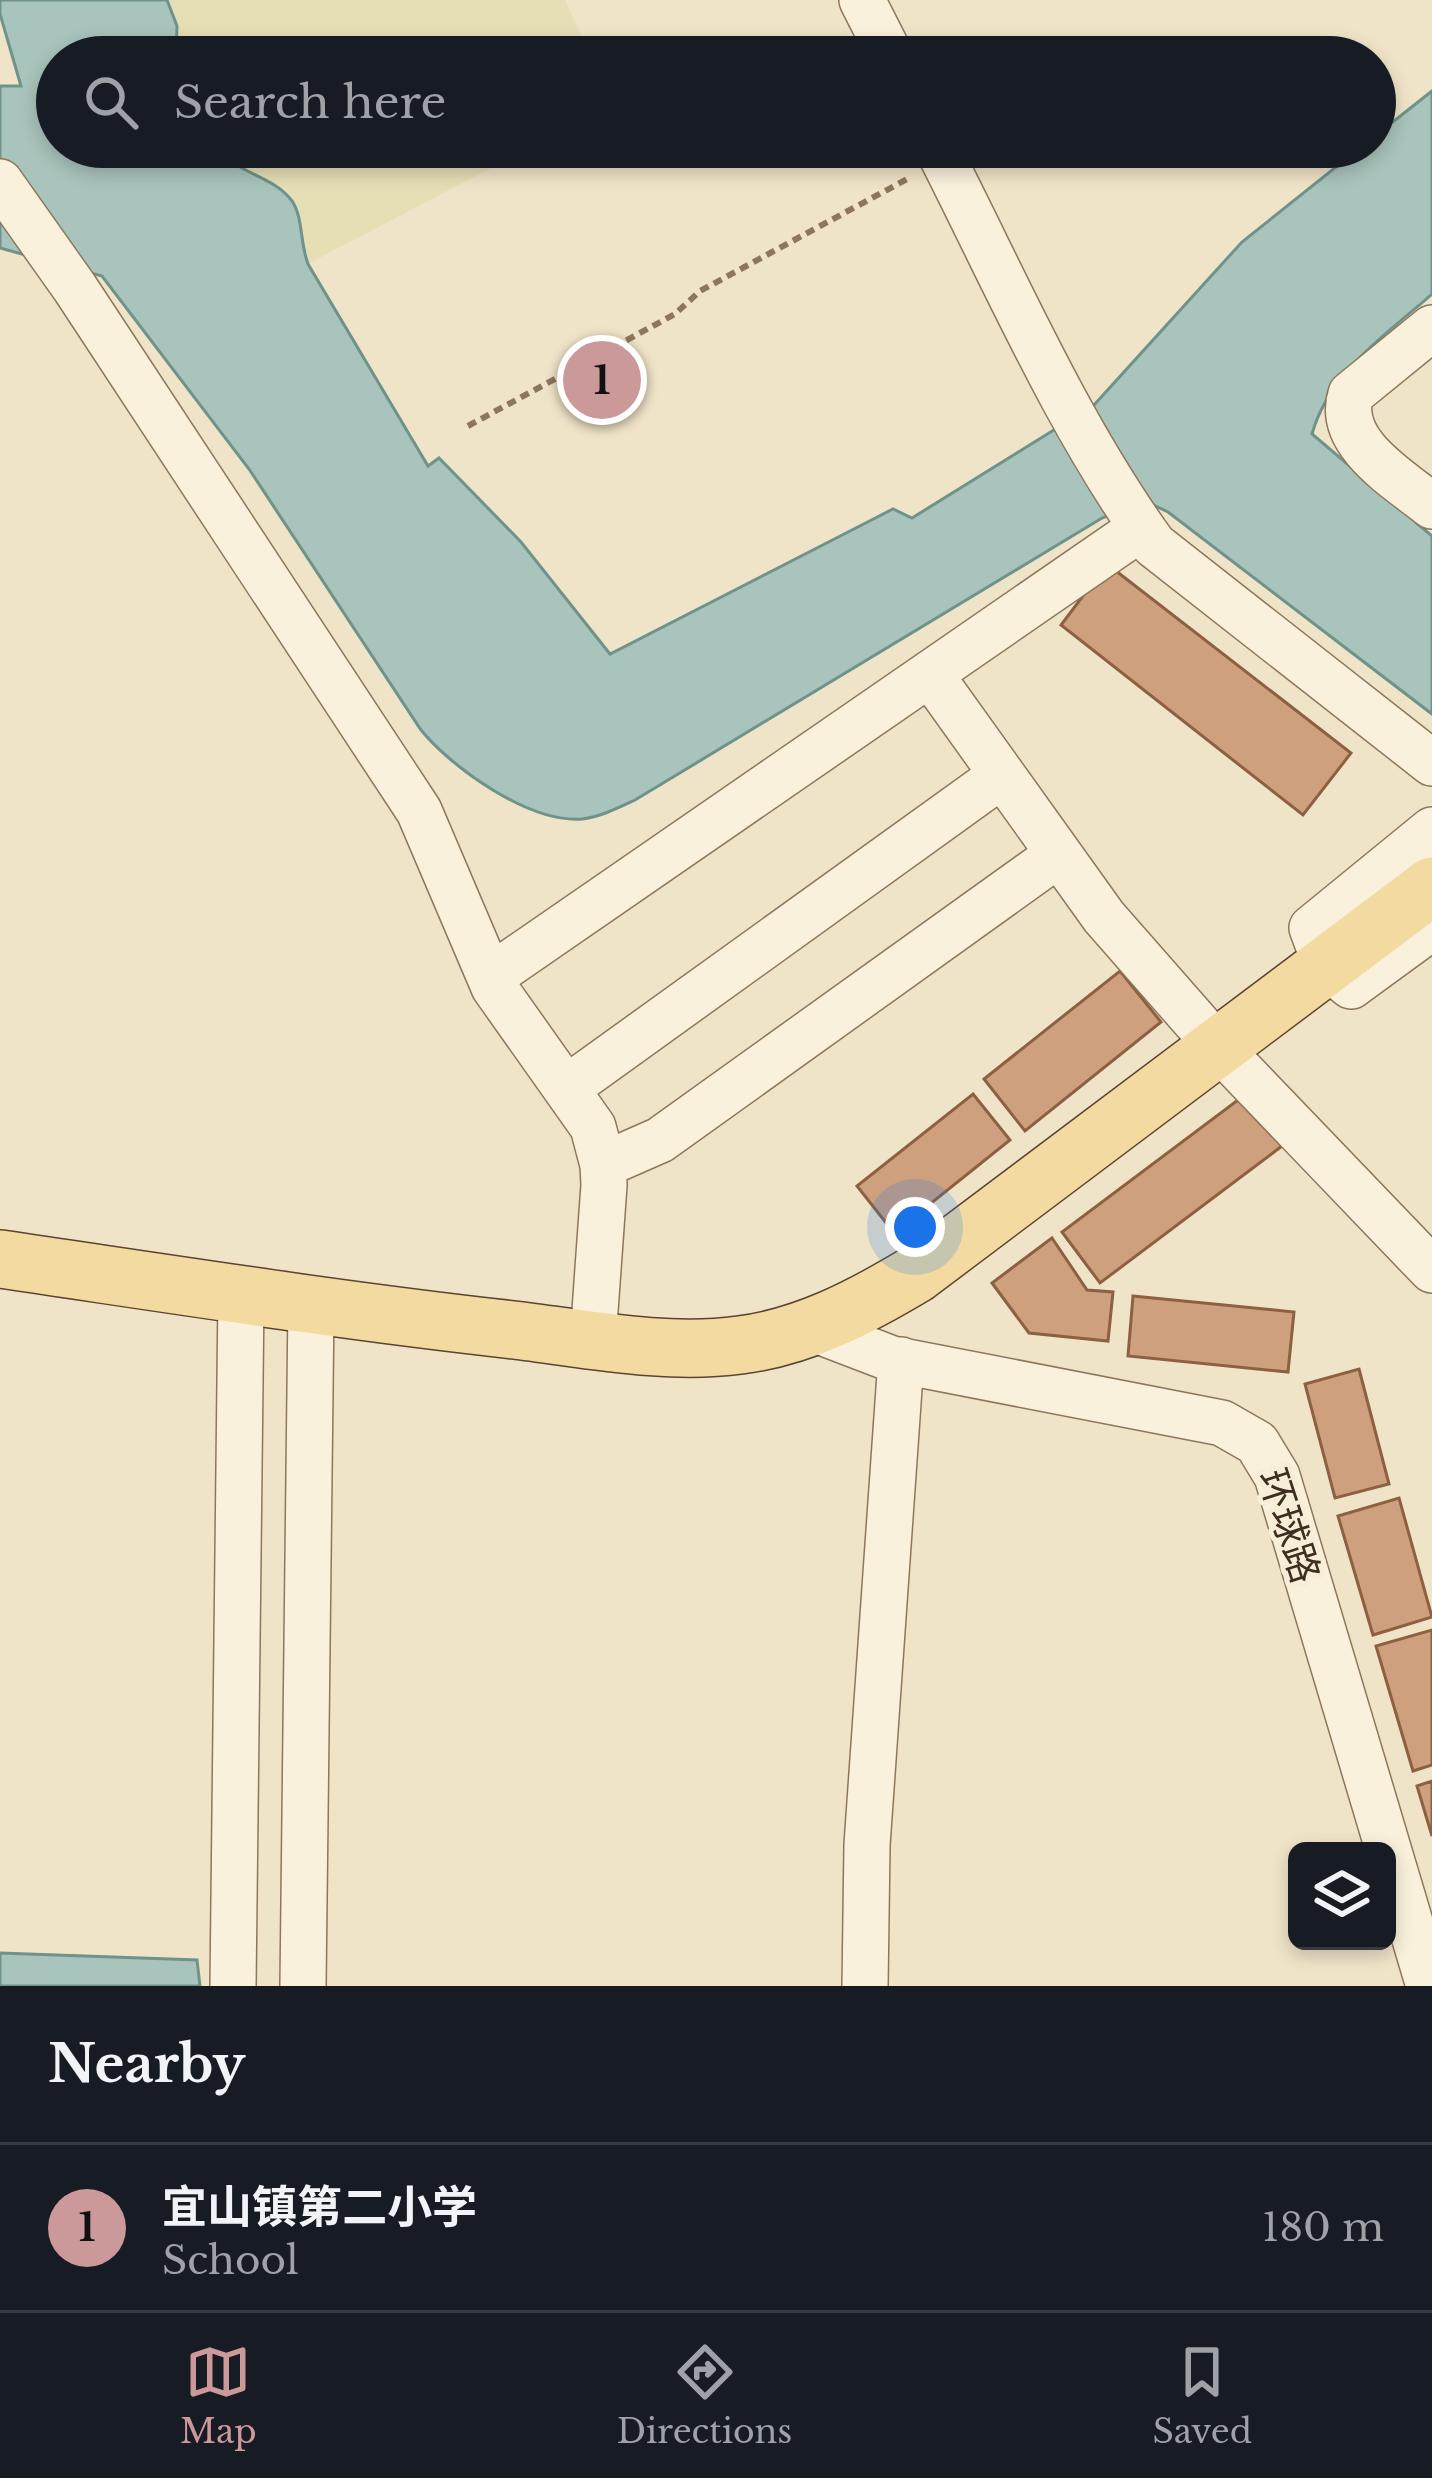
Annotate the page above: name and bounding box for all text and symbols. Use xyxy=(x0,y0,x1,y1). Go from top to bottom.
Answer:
search box xyxy=(36,36,1396,168)
icon: search xyxy=(78,69,144,135)
text: Search here xyxy=(174,74,446,130)
pin: 1 xyxy=(563,335,641,425)
your location xyxy=(885,1197,945,1257)
street label: 环球路 xyxy=(1248,1463,1330,1589)
map controls xyxy=(1288,1842,1396,1950)
button: layers xyxy=(1288,1842,1396,1950)
text: Nearby xyxy=(48,2033,245,2096)
text: 宜山镇第二小学 xyxy=(162,2179,477,2235)
text: 1 xyxy=(78,2203,96,2252)
text: 180 m xyxy=(1262,2203,1384,2252)
text: School xyxy=(162,2236,299,2285)
tab: Map xyxy=(180,2339,257,2452)
tab: Directions xyxy=(617,2339,792,2452)
tab: Saved xyxy=(1152,2339,1252,2452)

